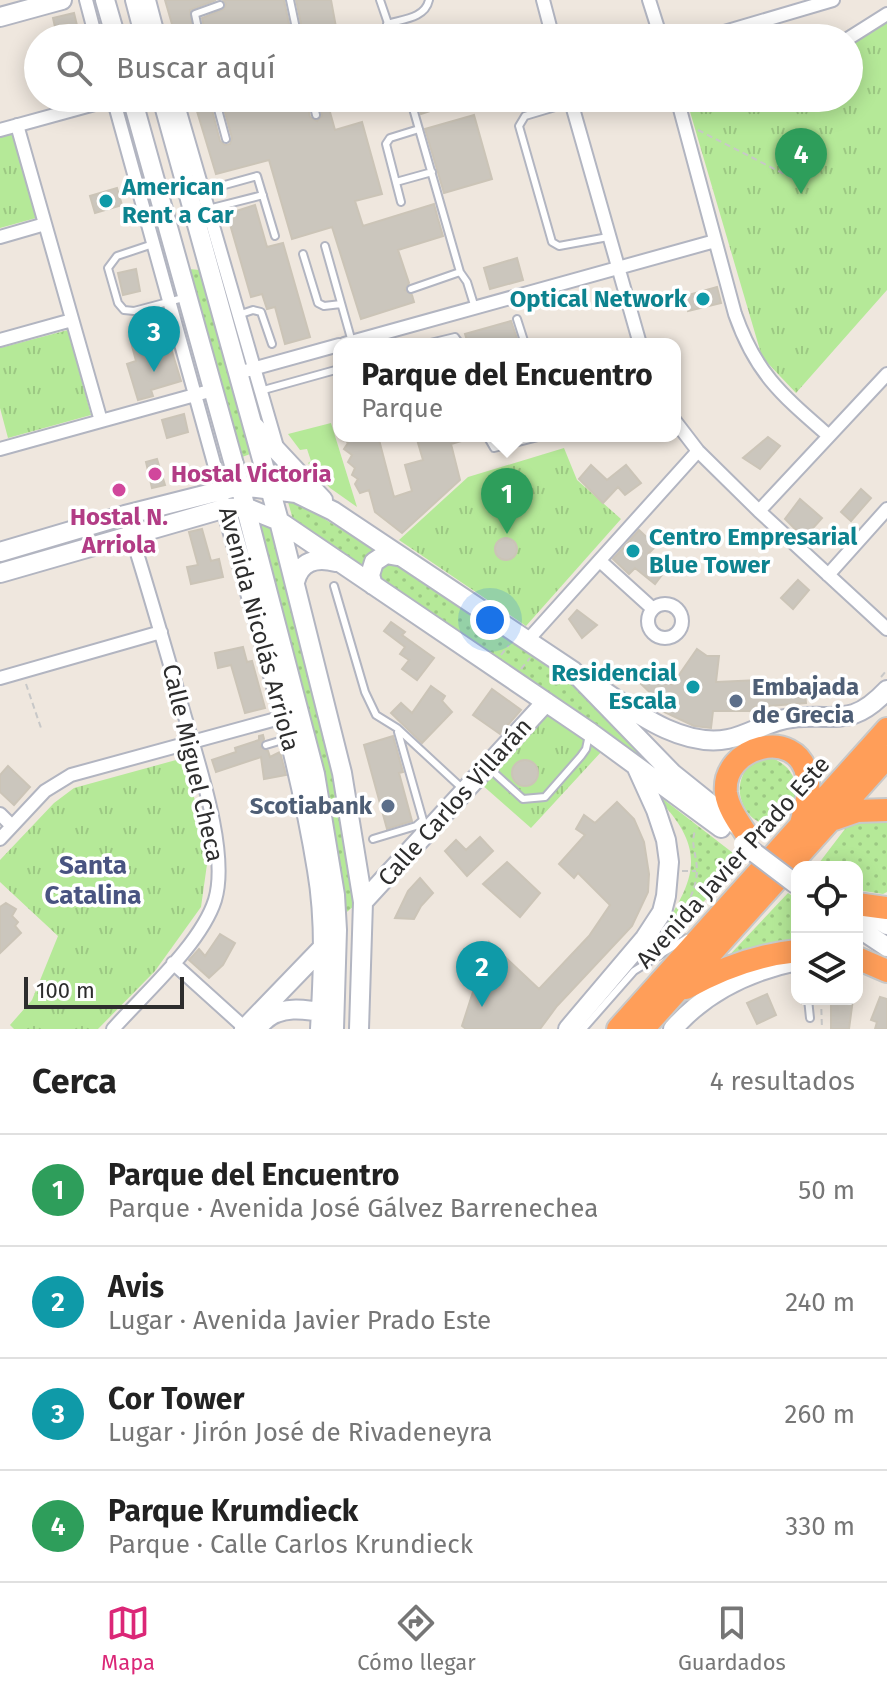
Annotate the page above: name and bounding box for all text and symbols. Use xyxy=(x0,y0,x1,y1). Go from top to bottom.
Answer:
search box xyxy=(24,24,863,112)
icon: search xyxy=(52,46,96,90)
text: Buscar aquí xyxy=(116,50,276,86)
pin: 4 xyxy=(775,128,827,194)
place label: American Rent a Car xyxy=(121,173,234,229)
marker: American Rent a Car xyxy=(97,192,115,210)
place label: Optical Network xyxy=(510,285,688,313)
marker: Optical Network xyxy=(694,290,712,308)
pin: 3 xyxy=(128,306,180,372)
popup xyxy=(333,338,681,442)
text: Parque del Encuentro xyxy=(361,357,653,393)
text: Parque xyxy=(361,393,443,424)
place label: Hostal Victoria xyxy=(171,460,332,488)
marker: Hostal Victoria xyxy=(146,465,164,483)
pin: 1 xyxy=(481,468,533,534)
marker: Hostal N. Arriola xyxy=(110,481,128,499)
place label: Hostal N. Arriola xyxy=(70,503,168,559)
street label: Avenida Nicolás Arriola xyxy=(213,504,305,754)
place label: Centro Empresarial Blue Tower xyxy=(649,523,858,579)
marker: Centro Empresarial Blue Tower xyxy=(624,542,642,560)
your location xyxy=(470,600,510,640)
place label: Residencial Escala xyxy=(551,659,678,715)
street label: Calle Miguel Checa xyxy=(157,661,229,865)
place label: Embajada de Grecia xyxy=(752,673,859,729)
marker: Residencial Escala xyxy=(684,678,702,696)
marker: Embajada de Grecia xyxy=(727,692,745,710)
street label: Calle Carlos Villarán xyxy=(372,712,538,892)
street label: Avenida Javier Prado Este xyxy=(630,750,836,974)
place label: Scotiabank xyxy=(250,792,373,820)
marker: Scotiabank xyxy=(379,797,397,815)
district label: Santa Catalina xyxy=(45,850,141,911)
map controls xyxy=(791,861,863,1005)
button: locate xyxy=(791,861,863,933)
button: layers xyxy=(791,933,863,1005)
pin: 2 xyxy=(456,941,508,1007)
scale bar xyxy=(24,973,184,1009)
text: 100 m xyxy=(36,977,95,1004)
text: Cerca xyxy=(32,1061,117,1102)
text: 4 resultados xyxy=(710,1066,855,1097)
text: Parque del Encuentro xyxy=(108,1157,400,1193)
text: 1 xyxy=(52,1175,64,1206)
text: 50 m xyxy=(798,1175,855,1206)
text: Parque · Avenida José Gálvez Barrenechea xyxy=(108,1193,598,1224)
text: Avis xyxy=(108,1269,164,1305)
text: 2 xyxy=(51,1287,65,1318)
text: 240 m xyxy=(785,1287,855,1318)
text: Lugar · Avenida Javier Prado Este xyxy=(108,1305,491,1336)
text: Cor Tower xyxy=(108,1381,244,1417)
text: 3 xyxy=(51,1399,65,1430)
text: 260 m xyxy=(785,1399,855,1430)
text: Lugar · Jirón José de Rivadeneyra xyxy=(108,1417,492,1448)
text: Parque Krumdieck xyxy=(108,1493,358,1529)
text: 4 xyxy=(51,1511,65,1542)
text: 330 m xyxy=(785,1511,855,1542)
text: Parque · Calle Carlos Krundieck xyxy=(108,1529,473,1560)
tab: Mapa xyxy=(101,1601,155,1676)
tab: Cómo llegar xyxy=(357,1601,476,1676)
tab: Guardados xyxy=(678,1601,786,1676)

